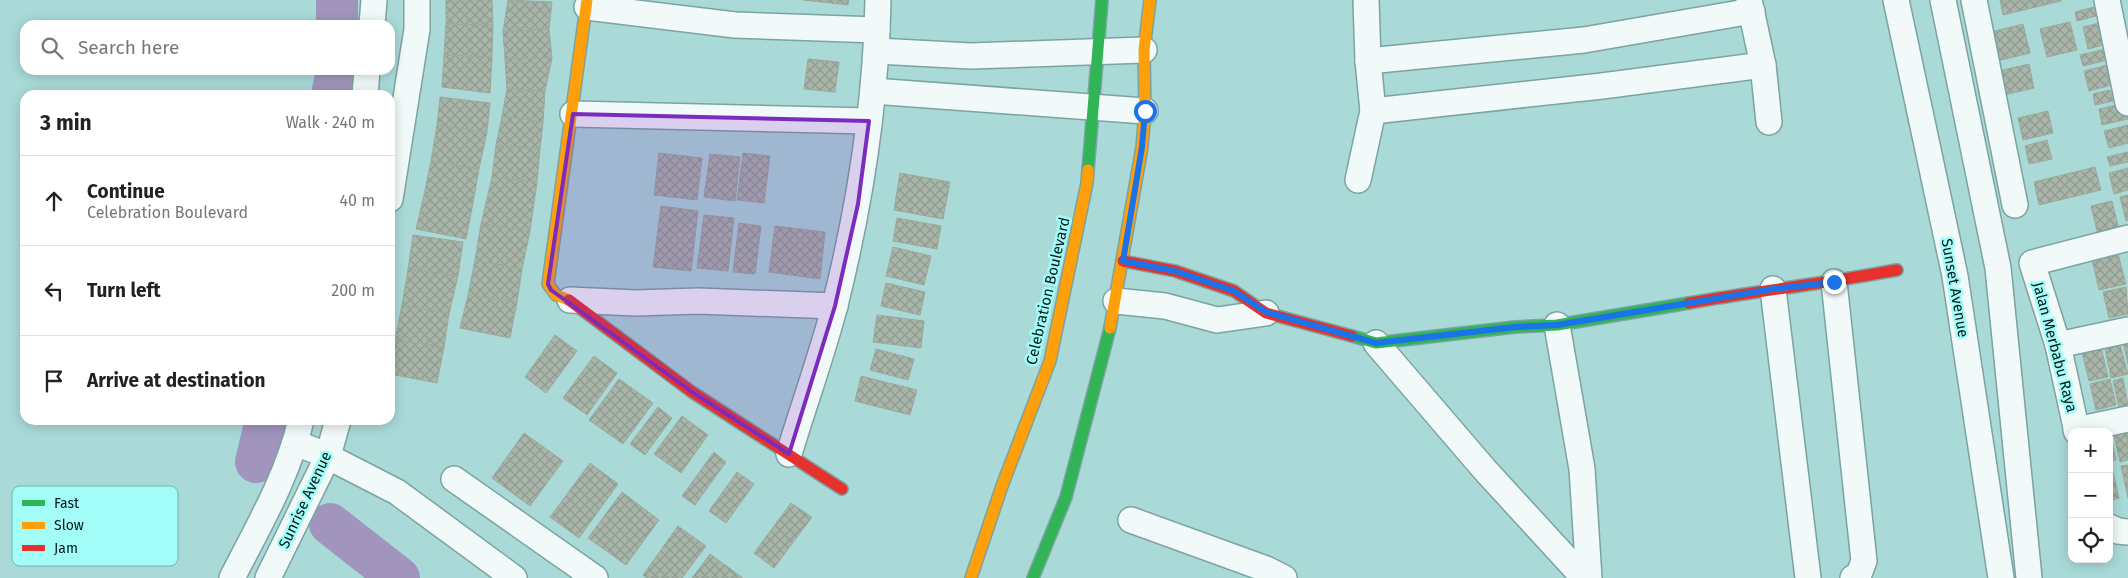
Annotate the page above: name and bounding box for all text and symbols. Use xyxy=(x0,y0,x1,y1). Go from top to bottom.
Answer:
search box xyxy=(20,20,395,75)
icon: search xyxy=(38,34,66,62)
text: Search here xyxy=(78,36,179,59)
route start xyxy=(1134,100,1157,123)
text: 3 min xyxy=(40,110,92,136)
text: Walk · 240 m xyxy=(286,113,375,132)
text: Continue xyxy=(87,180,165,203)
icon: ahead xyxy=(40,187,68,215)
text: 40 m xyxy=(340,191,375,210)
text: Celebration Boulevard xyxy=(87,203,248,222)
street label: Celebration Boulevard xyxy=(1022,215,1074,367)
street label: Sunset Avenue xyxy=(1937,237,1973,339)
route end xyxy=(1823,271,1846,294)
icon: left xyxy=(40,277,68,305)
text: Turn left xyxy=(87,279,161,302)
street label: Jalan Merbabu Raya xyxy=(2029,280,2081,414)
text: 200 m xyxy=(331,281,375,300)
icon: arrive xyxy=(40,367,68,395)
text: Arrive at destination xyxy=(87,369,266,392)
map controls xyxy=(2068,428,2113,563)
button: + xyxy=(2068,428,2113,473)
street label: Sunrise Avenue xyxy=(275,449,335,551)
button: − xyxy=(2068,473,2113,518)
legend xyxy=(12,486,178,566)
text: Fast xyxy=(54,495,80,512)
text: Slow xyxy=(54,517,84,534)
button: locate xyxy=(2068,518,2113,563)
text: Jam xyxy=(54,540,78,557)

